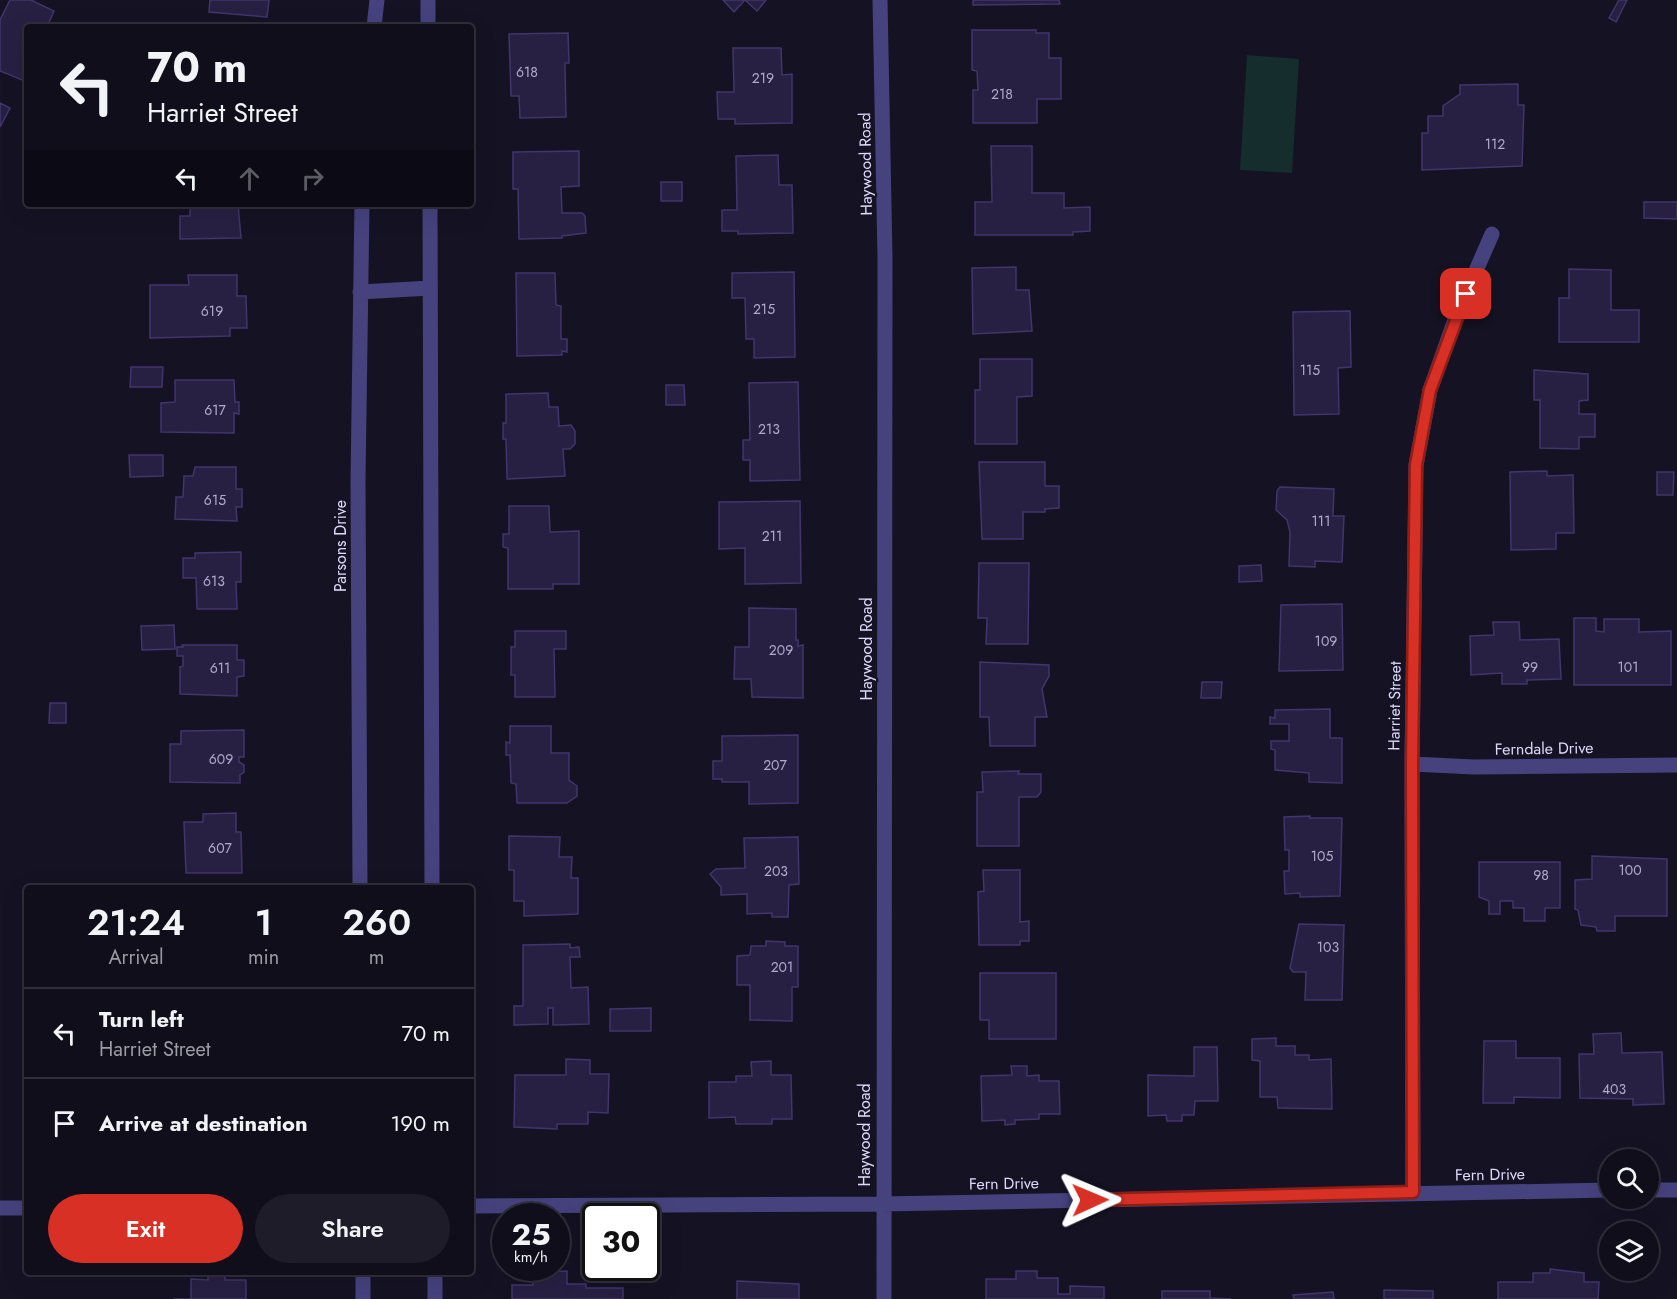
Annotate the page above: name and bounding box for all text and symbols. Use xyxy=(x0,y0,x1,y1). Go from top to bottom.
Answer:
text: 70 m xyxy=(147,37,247,98)
icon: left xyxy=(48,48,126,126)
house number: 618 xyxy=(516,62,538,82)
house number: 219 xyxy=(752,68,774,88)
house number: 218 xyxy=(991,84,1013,104)
text: Harriet Street xyxy=(147,93,298,132)
street label: Haywood Road xyxy=(853,112,878,216)
house number: 112 xyxy=(1485,134,1505,154)
icon: left xyxy=(170,162,203,195)
icon: ahead xyxy=(233,162,266,195)
icon: right xyxy=(296,162,329,195)
pin xyxy=(1440,268,1491,319)
icon: arrive xyxy=(1449,277,1482,310)
house number: 215 xyxy=(753,299,775,319)
house number: 619 xyxy=(201,301,223,321)
house number: 115 xyxy=(1300,360,1320,380)
house number: 617 xyxy=(204,400,227,420)
house number: 213 xyxy=(758,419,780,439)
house number: 615 xyxy=(204,490,226,510)
street label: Parsons Drive xyxy=(329,500,352,592)
house number: 111 xyxy=(1312,511,1330,531)
house number: 211 xyxy=(762,526,782,546)
house number: 613 xyxy=(203,571,225,591)
street label: Haywood Road xyxy=(855,597,878,701)
house number: 109 xyxy=(1315,631,1337,651)
house number: 209 xyxy=(769,640,793,660)
house number: 99 xyxy=(1522,657,1538,677)
house number: 101 xyxy=(1618,657,1639,677)
house number: 611 xyxy=(210,658,230,678)
street label: Harriet Street xyxy=(1382,661,1407,751)
street label: Ferndale Drive xyxy=(1494,736,1594,761)
house number: 609 xyxy=(209,749,233,769)
house number: 207 xyxy=(763,755,788,775)
house number: 607 xyxy=(208,838,233,858)
house number: 105 xyxy=(1311,846,1333,866)
house number: 100 xyxy=(1618,860,1642,880)
house number: 203 xyxy=(764,861,788,881)
house number: 98 xyxy=(1533,865,1549,885)
text: 21:24 xyxy=(87,896,185,948)
text: 1 xyxy=(255,896,272,948)
text: 260 xyxy=(342,896,411,948)
house number: 103 xyxy=(1317,937,1340,957)
text: Arrival xyxy=(108,943,164,972)
text: min xyxy=(248,943,279,972)
text: m xyxy=(369,943,384,972)
house number: 201 xyxy=(771,957,793,977)
text: Turn left xyxy=(99,1003,184,1035)
icon: left xyxy=(48,1017,81,1050)
text: 70 m xyxy=(401,1017,450,1049)
text: Harriet Street xyxy=(99,1035,211,1064)
house number: 403 xyxy=(1602,1079,1626,1099)
street label: Haywood Road xyxy=(853,1083,876,1187)
icon: arrive xyxy=(48,1107,81,1140)
text: Arrive at destination xyxy=(99,1107,308,1139)
text: 190 m xyxy=(390,1107,450,1139)
map controls xyxy=(1599,1149,1659,1281)
button: search xyxy=(1599,1149,1659,1209)
street label: Fern Drive xyxy=(1455,1162,1525,1187)
position arrow xyxy=(1058,1168,1122,1232)
street label: Fern Drive xyxy=(969,1171,1039,1196)
button: Exit xyxy=(48,1194,243,1263)
button: Share xyxy=(255,1194,450,1263)
speed limit sign: 30 xyxy=(582,1203,660,1281)
text: 25 xyxy=(511,1213,551,1256)
button: layers xyxy=(1599,1221,1659,1281)
text: km/h xyxy=(514,1246,548,1268)

